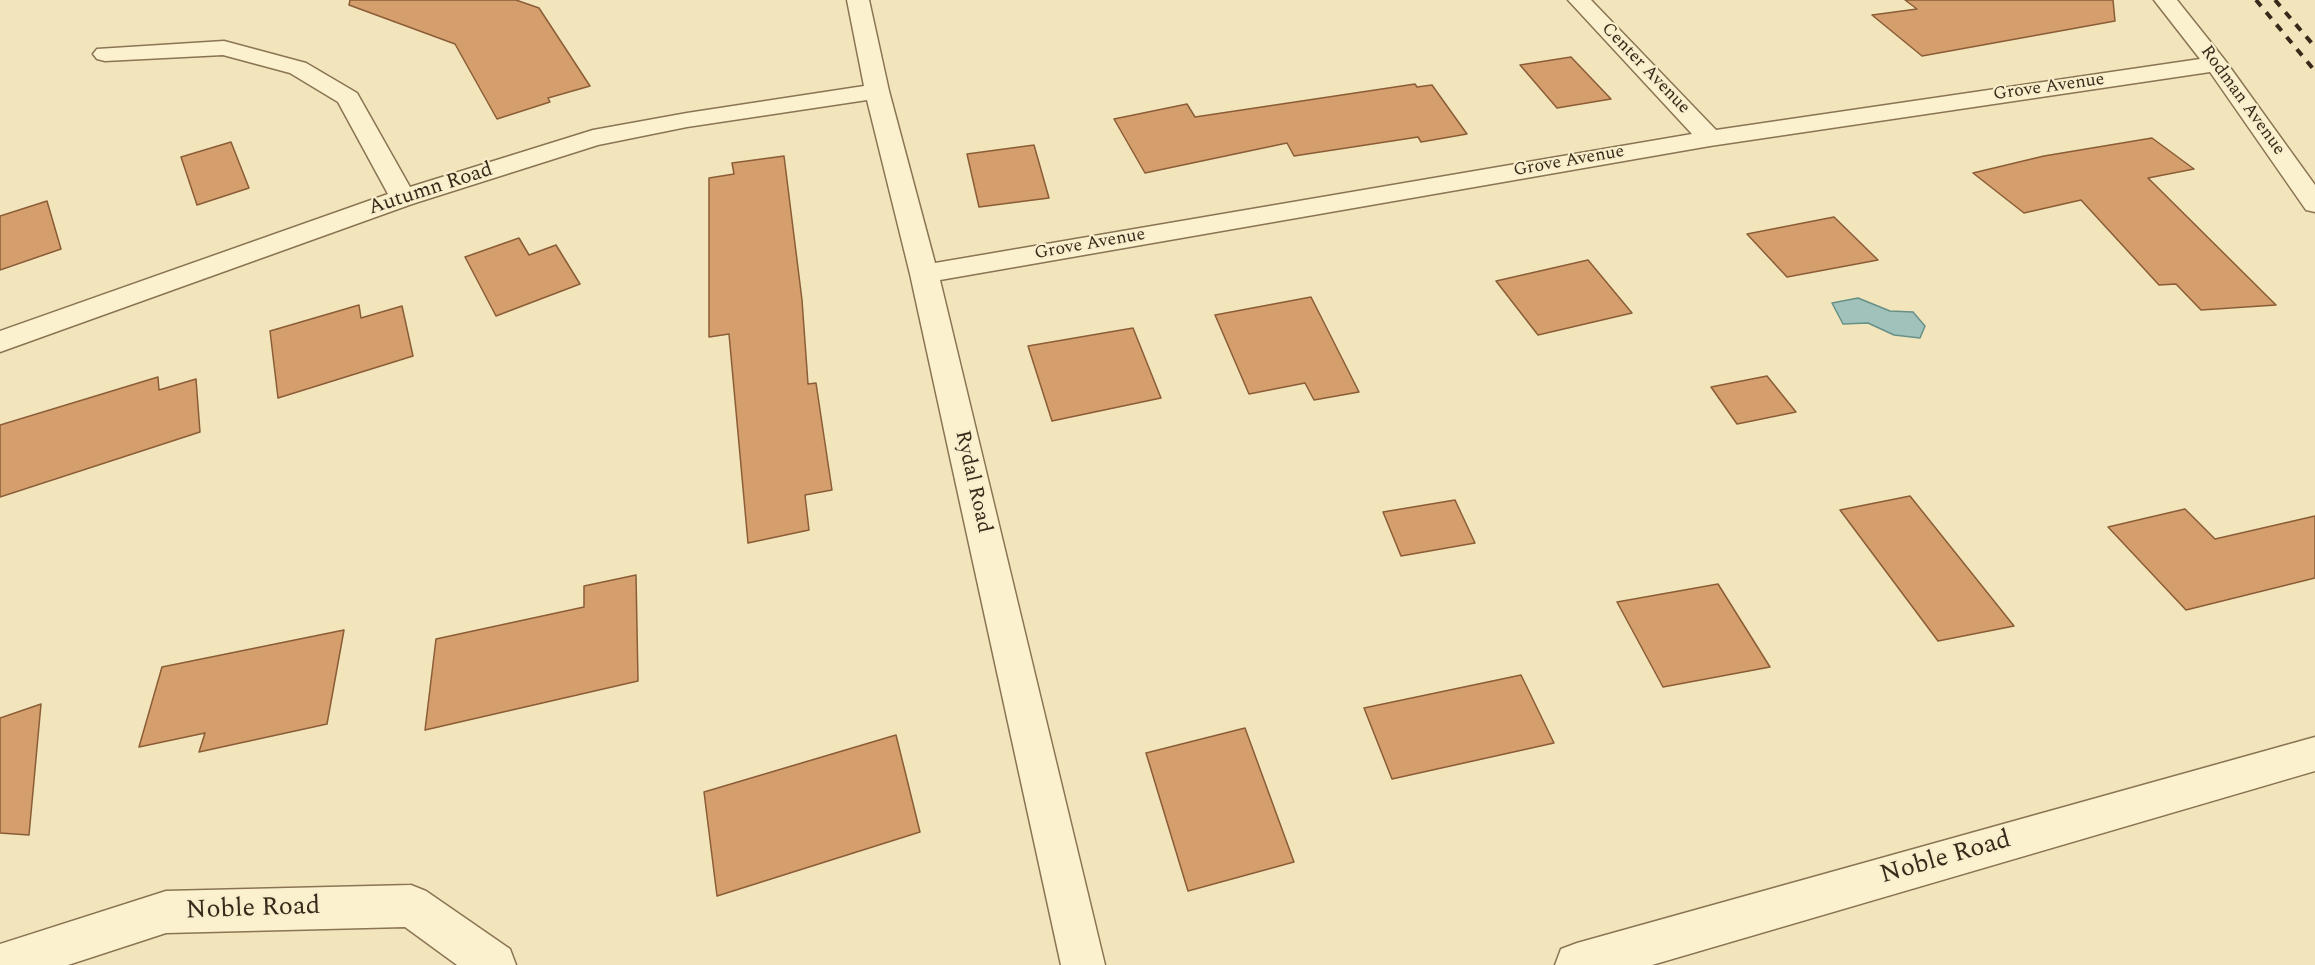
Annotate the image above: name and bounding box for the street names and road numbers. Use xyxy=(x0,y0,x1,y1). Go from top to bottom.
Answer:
street label: Center Avenue xyxy=(1596,19,1694,119)
street label: Rodman Avenue xyxy=(2195,42,2289,160)
street label: Grove Avenue xyxy=(1992,70,2106,106)
street label: Grove Avenue xyxy=(1512,142,1626,182)
street label: Autumn Road xyxy=(366,158,496,222)
street label: Grove Avenue xyxy=(1033,225,1147,265)
street label: Rydal Road xyxy=(948,428,996,536)
street label: Noble Road xyxy=(1877,825,2015,893)
street label: Noble Road xyxy=(185,892,321,928)

